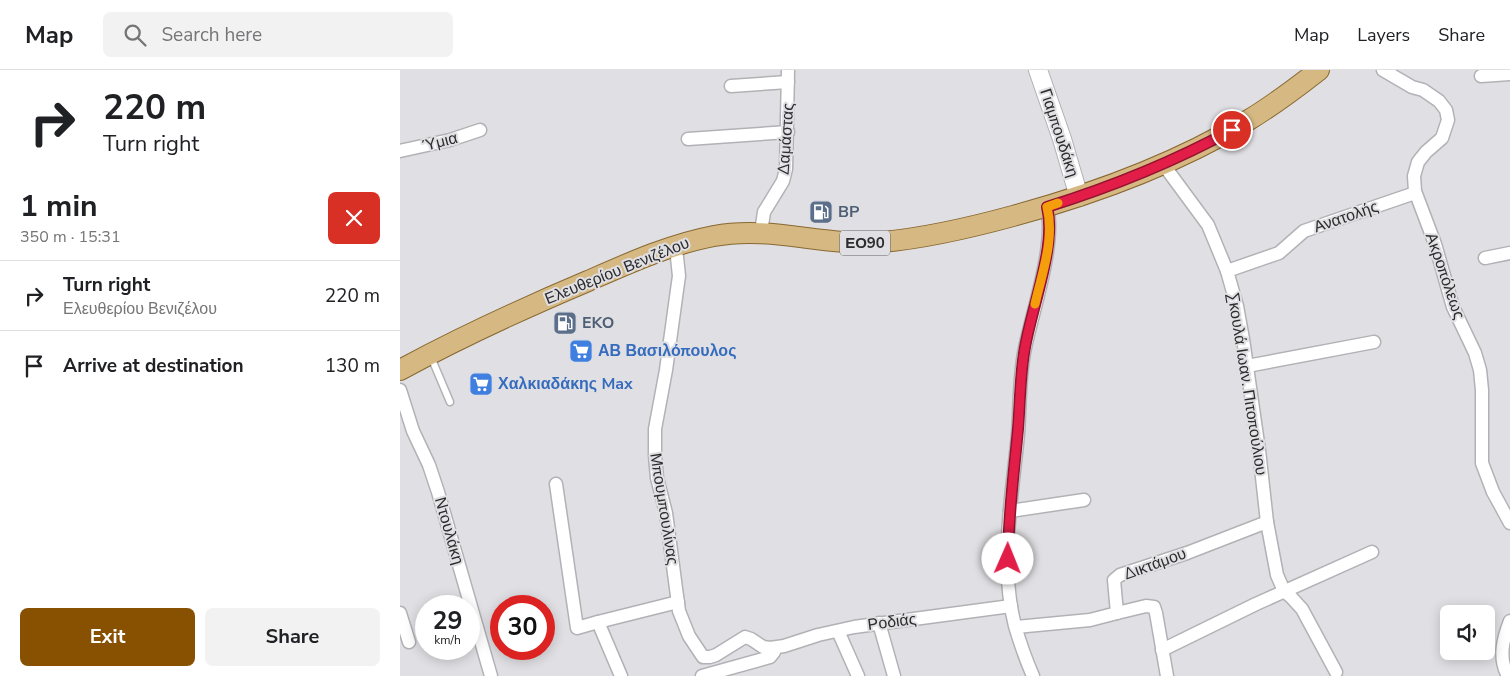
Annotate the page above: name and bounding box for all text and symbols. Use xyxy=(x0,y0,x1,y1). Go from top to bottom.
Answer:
search box xyxy=(103,12,453,57)
text: Map xyxy=(25,19,73,51)
icon: search xyxy=(121,21,149,49)
text: Search here xyxy=(161,22,262,48)
text: Map xyxy=(1294,23,1329,47)
text: Layers xyxy=(1357,23,1410,47)
text: Share xyxy=(1438,23,1485,47)
text: 220 m xyxy=(103,84,206,131)
street label: Γιαμπουδάκη xyxy=(1034,86,1084,180)
icon: right xyxy=(20,90,85,155)
street label: Δαμάστας xyxy=(773,102,800,176)
pin xyxy=(1211,109,1253,151)
icon: arrive xyxy=(1218,116,1246,144)
street label: Ύμια xyxy=(420,127,460,157)
text: Turn right xyxy=(103,129,199,159)
text: 1 min xyxy=(20,186,98,227)
button: close xyxy=(328,192,380,244)
street label: Ανατολής xyxy=(1311,196,1381,238)
fuel station icon: BP xyxy=(808,199,834,225)
place label: BP xyxy=(838,201,859,223)
text: 350 m · 15:31 xyxy=(20,226,121,248)
road number: ΕΟ90 xyxy=(840,230,890,256)
street label: Ακροπόλεως xyxy=(1420,230,1470,322)
street label: Ελευθερίου Βενιζέλου xyxy=(542,232,692,310)
text: Turn right xyxy=(63,272,150,298)
icon: right xyxy=(20,282,48,310)
text: 220 m xyxy=(325,283,380,309)
street label: Σκουλά Ιωαν. Πιτοπούλιου xyxy=(1222,291,1272,477)
text: Ελευθερίου Βενιζέλου xyxy=(63,298,217,320)
fuel station icon: EKO xyxy=(552,310,578,336)
place label: EKO xyxy=(582,312,614,334)
supermarket icon: ΑΒ Βασιλόπουλος xyxy=(568,338,594,364)
place label: ΑΒ Βασιλόπουλος xyxy=(598,340,736,362)
icon: arrive xyxy=(20,352,48,380)
text: Arrive at destination xyxy=(63,353,244,379)
text: 130 m xyxy=(325,353,380,379)
supermarket icon: Χαλκιαδάκης Max xyxy=(468,371,494,397)
place label: Χαλκιαδάκης Max xyxy=(498,373,633,395)
street label: Μπουμπουλίνας xyxy=(644,452,684,567)
street label: Ντουλάκη xyxy=(429,495,469,567)
position arrow xyxy=(981,532,1033,584)
street label: Δικτάμου xyxy=(1121,543,1189,585)
speed limit sign: 30 xyxy=(490,595,555,660)
text: 29 xyxy=(432,604,463,638)
map controls xyxy=(1440,605,1495,660)
button: sound xyxy=(1440,605,1495,660)
button: Exit xyxy=(20,608,195,666)
button: Share xyxy=(205,608,380,666)
street label: Ροδιάς xyxy=(866,608,918,636)
text: km/h xyxy=(434,632,461,648)

